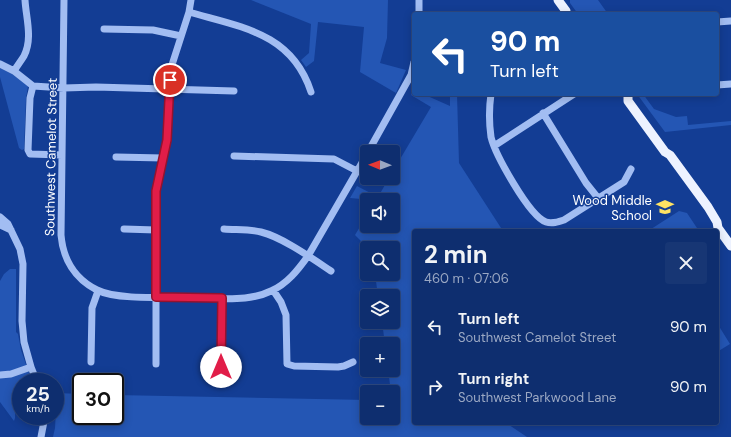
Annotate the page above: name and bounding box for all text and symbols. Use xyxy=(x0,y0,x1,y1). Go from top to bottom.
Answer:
text: 90 m xyxy=(490,23,560,60)
icon: left xyxy=(424,28,476,80)
text: Turn left xyxy=(490,59,559,83)
pin xyxy=(153,63,187,97)
icon: arrive xyxy=(159,69,181,91)
street label: Southwest Camelot Street xyxy=(41,78,61,236)
north arrow xyxy=(360,145,400,185)
map controls xyxy=(360,145,400,425)
place label: Wood Middle School xyxy=(572,192,652,224)
button: sound xyxy=(360,193,400,233)
school or university icon: Wood Middle School xyxy=(655,197,675,217)
text: 2 min xyxy=(424,239,487,270)
button: search xyxy=(360,241,400,281)
button: close xyxy=(665,242,707,284)
text: 460 m · 07:06 xyxy=(424,270,509,287)
button: layers xyxy=(360,289,400,329)
text: Turn left xyxy=(458,309,519,329)
icon: left xyxy=(424,316,446,338)
text: 90 m xyxy=(670,317,707,337)
text: Southwest Camelot Street xyxy=(458,329,616,346)
button: + xyxy=(360,337,400,377)
position arrow xyxy=(200,346,242,388)
text: Turn right xyxy=(458,369,529,389)
speed limit sign: 30 xyxy=(72,373,124,425)
icon: right xyxy=(424,376,446,398)
text: 90 m xyxy=(670,377,707,397)
text: 25 xyxy=(26,381,50,407)
button: − xyxy=(360,385,400,425)
text: Southwest Parkwood Lane xyxy=(458,389,616,406)
text: km/h xyxy=(26,402,50,415)

